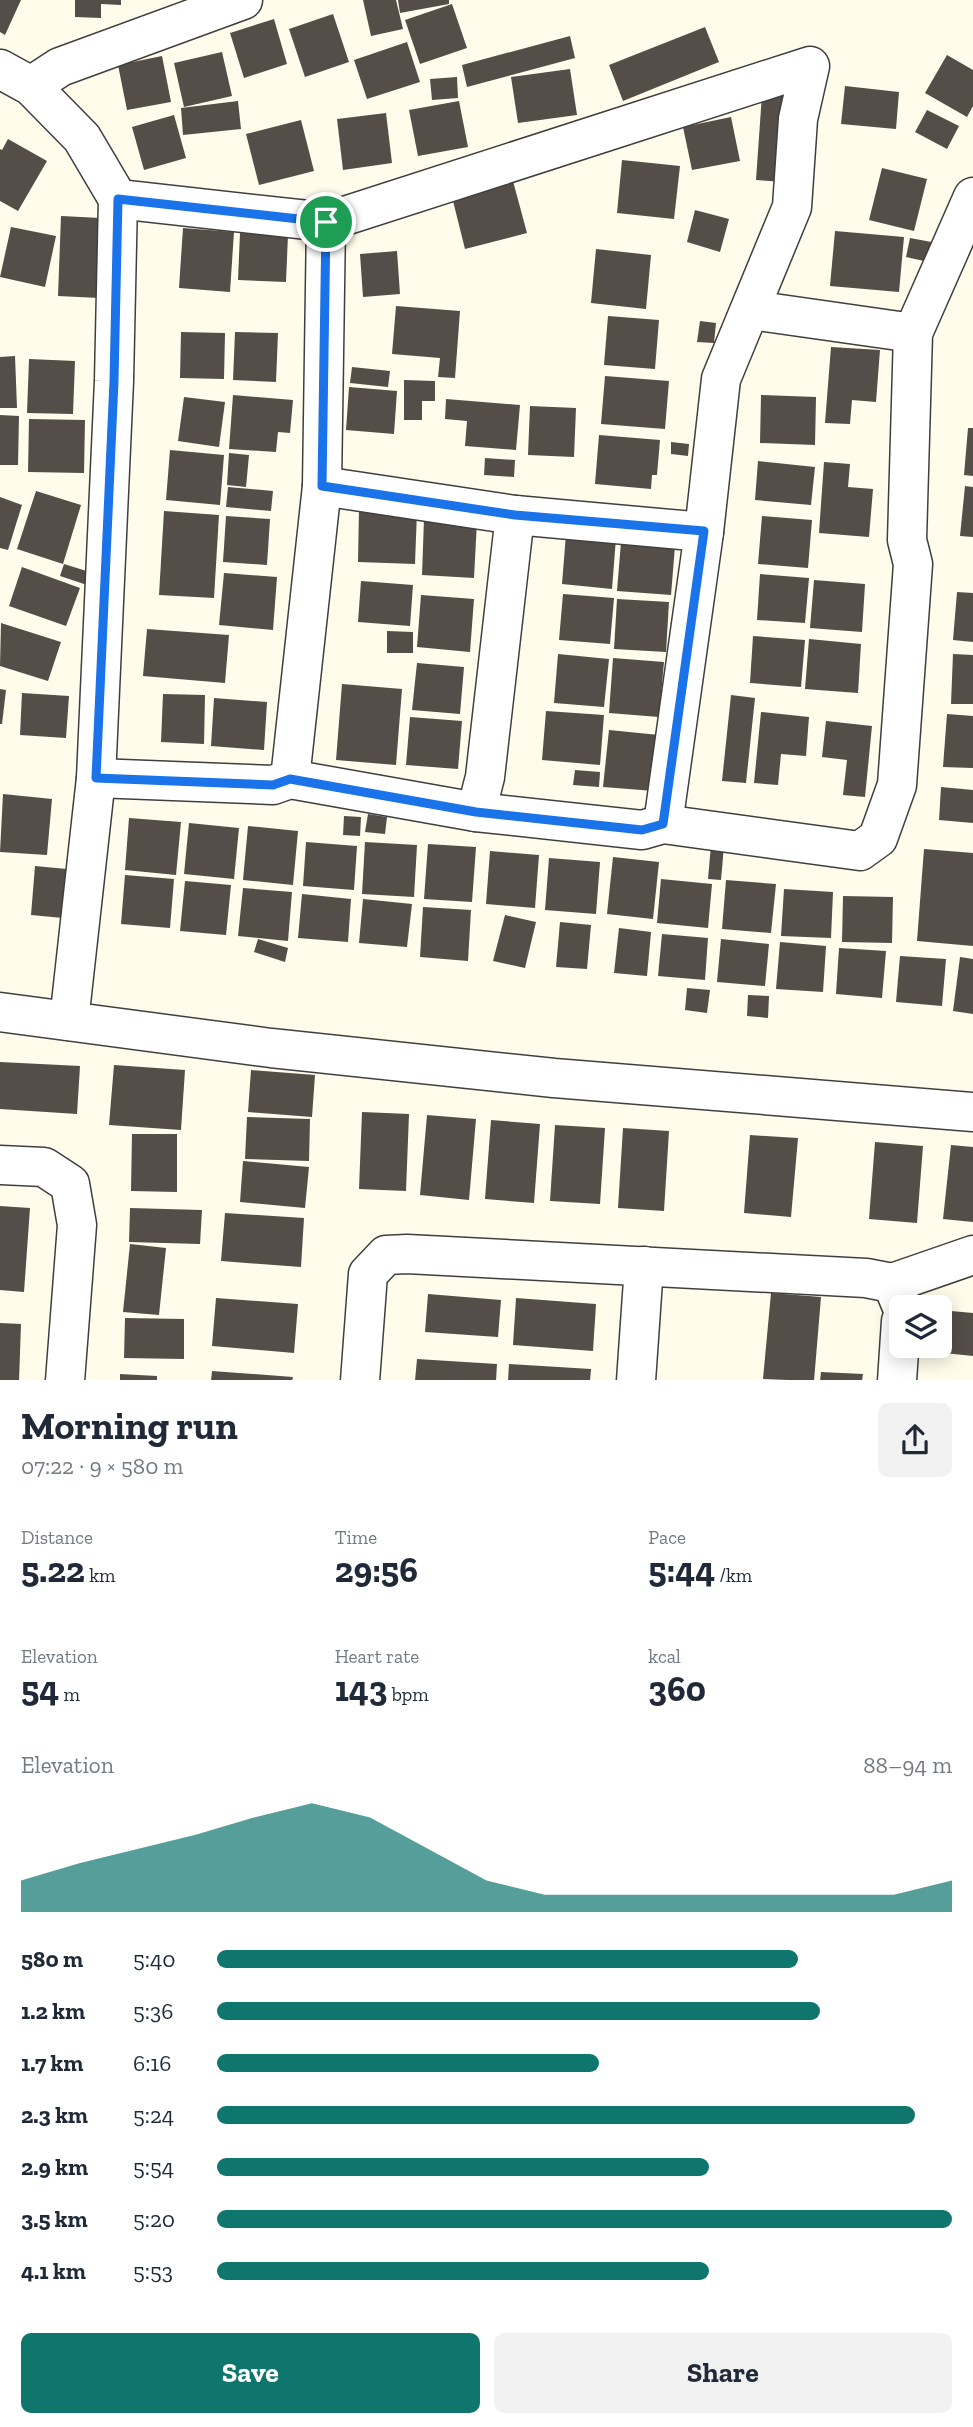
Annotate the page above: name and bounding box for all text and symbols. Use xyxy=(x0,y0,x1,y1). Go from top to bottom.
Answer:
pin xyxy=(296,192,356,252)
icon: arrive xyxy=(307,203,345,241)
map controls xyxy=(889,1295,952,1358)
button: layers xyxy=(889,1295,952,1358)
text: Morning run xyxy=(21,1403,238,1449)
button: share xyxy=(878,1403,952,1477)
text: 07:22 · 9 × 580 m xyxy=(21,1452,183,1480)
text: Distance xyxy=(21,1526,93,1549)
text: Time xyxy=(335,1526,377,1549)
text: Pace xyxy=(648,1526,686,1549)
text: 5.22 xyxy=(21,1549,85,1591)
text: 29:56 xyxy=(335,1549,418,1591)
text: 5:44 xyxy=(648,1549,715,1591)
text: km xyxy=(85,1564,115,1587)
text: /km xyxy=(715,1564,752,1587)
text: Elevation xyxy=(21,1645,98,1668)
text: Heart rate xyxy=(335,1645,419,1668)
text: kcal xyxy=(648,1645,681,1668)
text: 54 xyxy=(21,1668,59,1710)
text: 143 xyxy=(335,1668,387,1710)
text: 360 xyxy=(648,1668,706,1710)
text: m xyxy=(59,1683,80,1706)
text: bpm xyxy=(387,1683,429,1706)
text: Elevation xyxy=(21,1751,114,1779)
text: 88–94 m xyxy=(863,1751,952,1779)
text: 580 m xyxy=(21,1945,83,1973)
text: 5:40 xyxy=(133,1945,176,1973)
text: 1.2 km xyxy=(21,1997,85,2025)
text: 5:36 xyxy=(133,1997,173,2025)
text: 1.7 km xyxy=(21,2049,83,2077)
text: 6:16 xyxy=(133,2049,171,2077)
text: 2.3 km xyxy=(21,2101,88,2129)
text: 5:24 xyxy=(133,2101,174,2129)
text: 2.9 km xyxy=(21,2153,88,2181)
text: 5:54 xyxy=(133,2153,174,2181)
text: 3.5 km xyxy=(21,2205,88,2233)
text: 5:20 xyxy=(133,2205,175,2233)
text: 4.1 km xyxy=(21,2257,86,2285)
text: 5:53 xyxy=(133,2257,173,2285)
button: Save xyxy=(21,2333,480,2413)
button: Share xyxy=(494,2333,952,2413)

